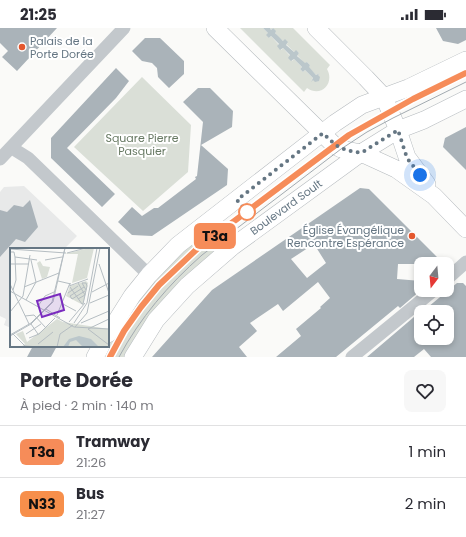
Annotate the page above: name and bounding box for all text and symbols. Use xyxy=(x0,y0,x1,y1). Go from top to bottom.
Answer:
text: 21:25 xyxy=(20,4,57,25)
place label: Palais de la Porte Dorée xyxy=(30,33,94,62)
marker: Palais de la Porte Dorée xyxy=(17,42,27,52)
park label: Square Pierre Pasquier xyxy=(105,130,179,159)
your location xyxy=(410,165,430,185)
street label: Boulevard Soult xyxy=(247,175,325,239)
unlabelled marker xyxy=(238,203,256,221)
place label: Église Évangélique Rencontre Espérance xyxy=(287,222,404,251)
line badge: T3a xyxy=(192,223,238,249)
text: T3a xyxy=(202,226,228,246)
marker: Église Évangélique Rencontre Espérance xyxy=(407,231,417,241)
inset map xyxy=(10,248,109,347)
north arrow xyxy=(414,257,454,297)
map controls xyxy=(414,257,454,345)
button: locate xyxy=(414,305,454,345)
text: Porte Dorée xyxy=(20,367,133,394)
button: heart xyxy=(404,370,446,412)
text: À pied · 2 min · 140 m xyxy=(20,396,154,415)
text: Tramway xyxy=(76,431,150,452)
text: 1 min xyxy=(408,441,446,462)
text: T3a xyxy=(29,442,55,462)
text: 21:26 xyxy=(76,453,106,472)
text: Bus xyxy=(76,483,104,504)
text: 2 min xyxy=(405,493,446,514)
text: N33 xyxy=(28,494,56,514)
text: 21:27 xyxy=(76,505,105,524)

